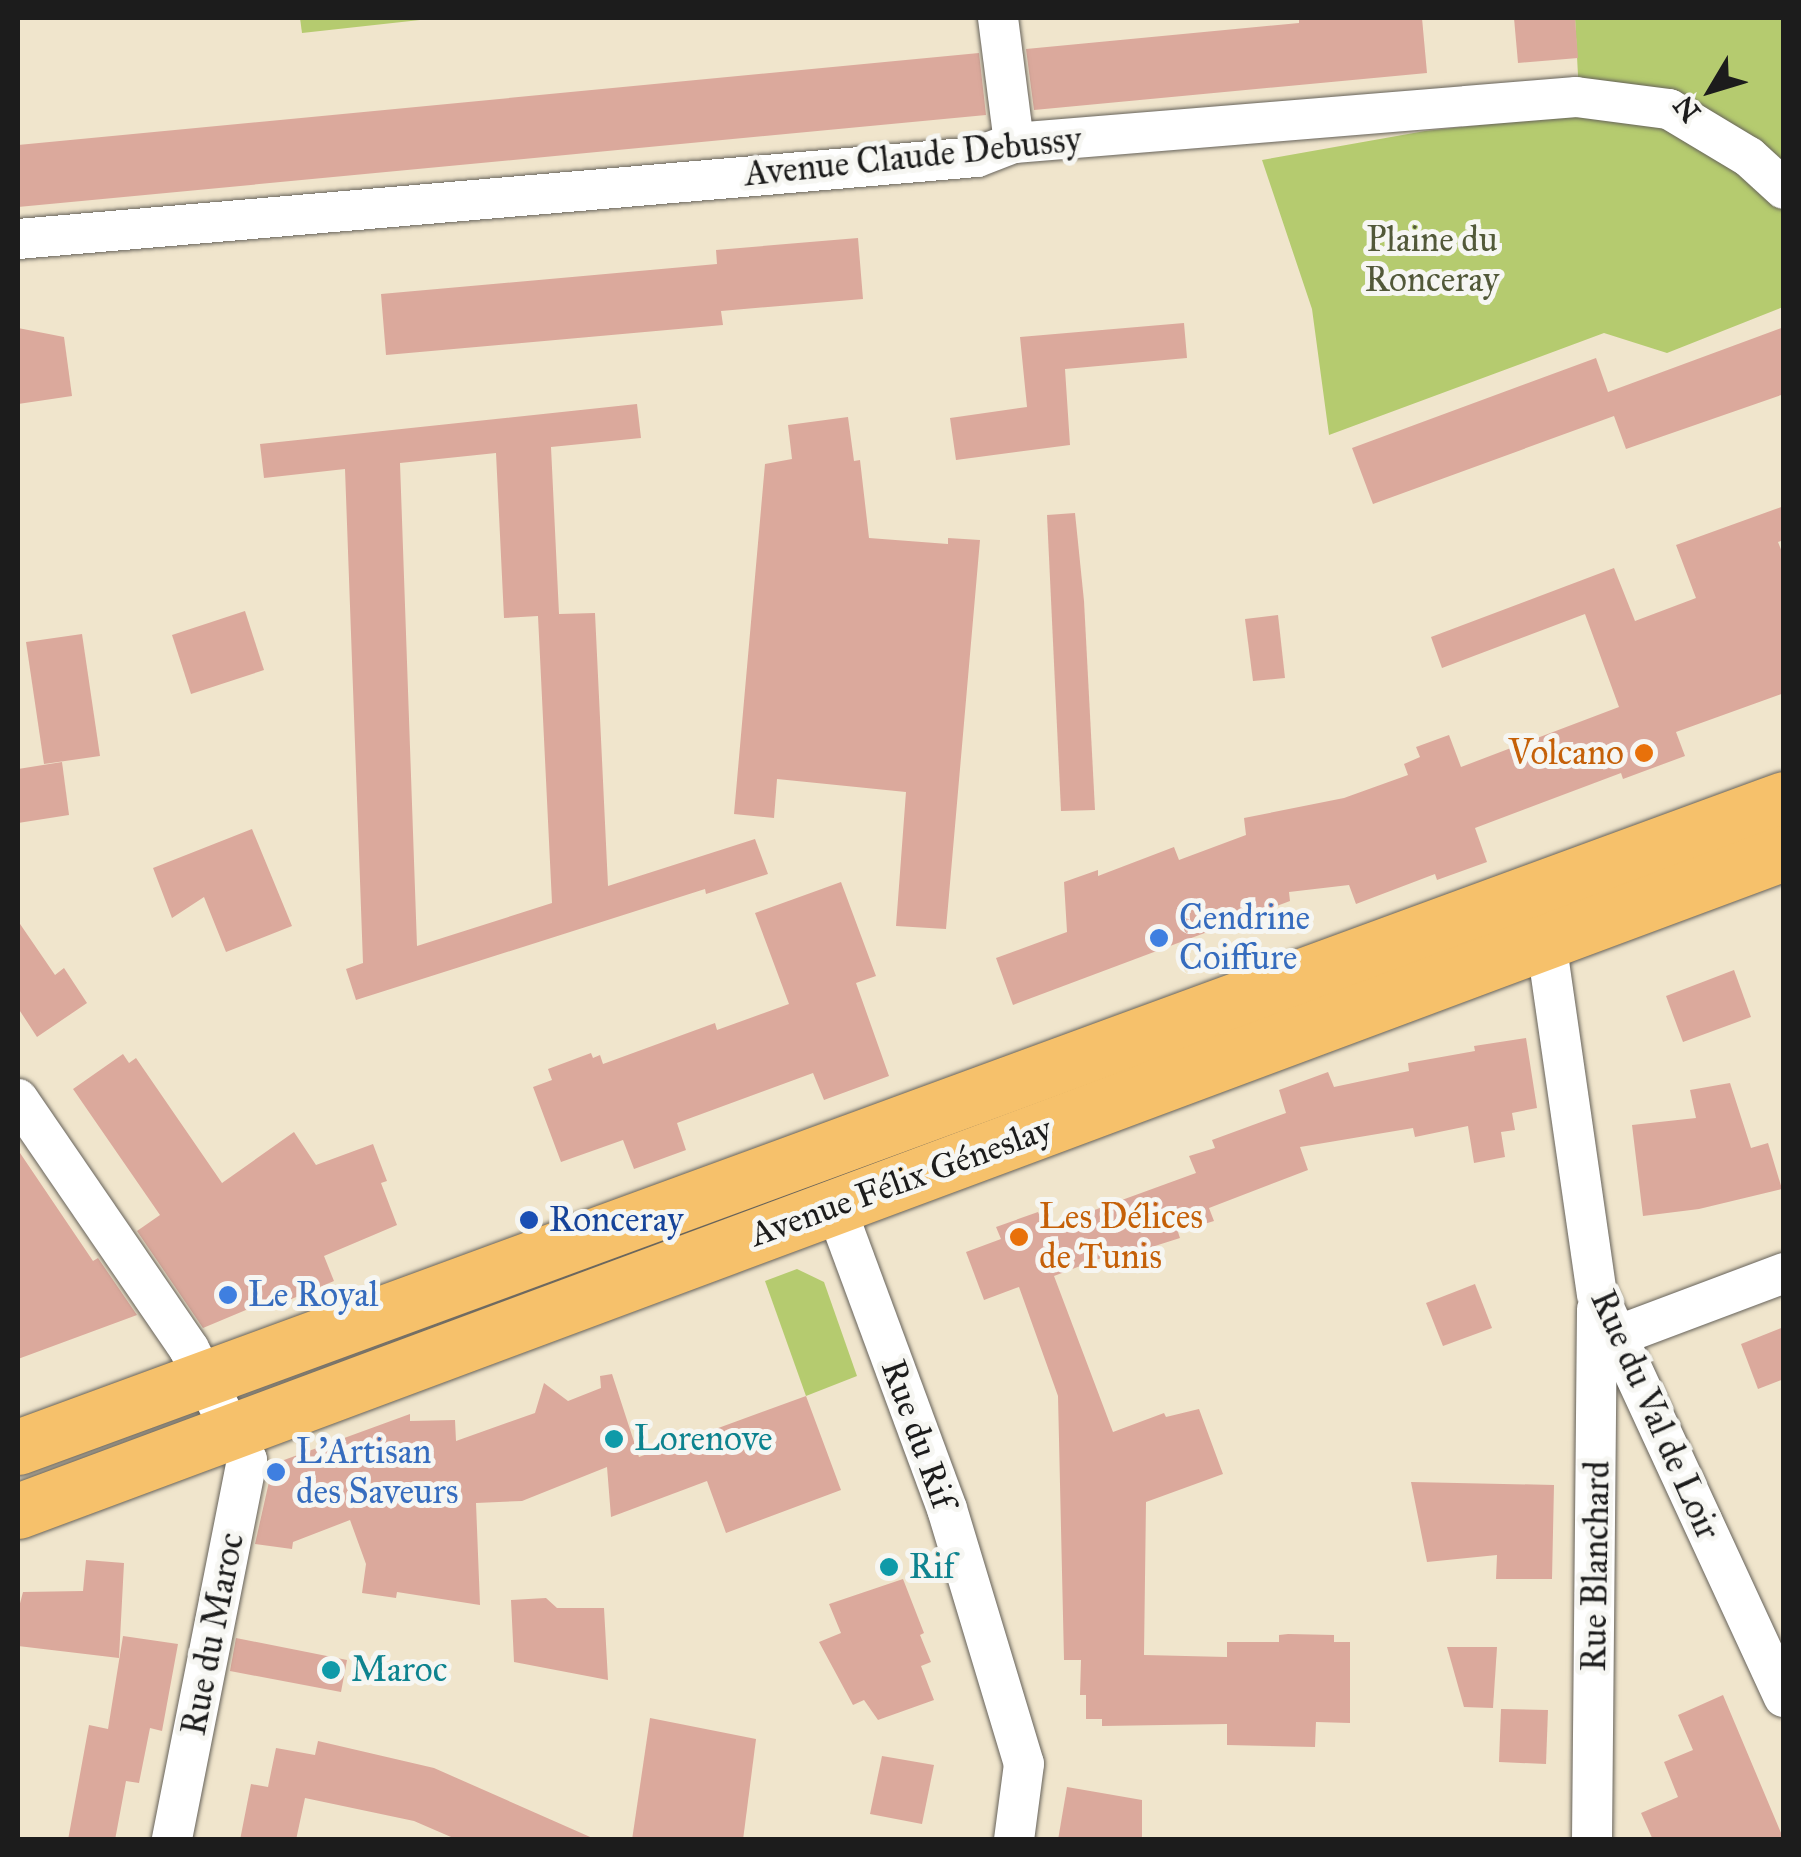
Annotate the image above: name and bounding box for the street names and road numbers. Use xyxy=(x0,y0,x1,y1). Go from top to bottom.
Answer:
street label: Avenue Claude Debussy xyxy=(742,118,1084,196)
street label: Avenue Félix Géneslay xyxy=(744,1108,1058,1256)
street label: Rue du Val de Loir xyxy=(1581,1284,1729,1546)
street label: Rue du Rif xyxy=(872,1354,964,1514)
street label: Rue Blanchard xyxy=(1573,1460,1619,1672)
street label: Rue du Maroc xyxy=(173,1529,253,1739)

